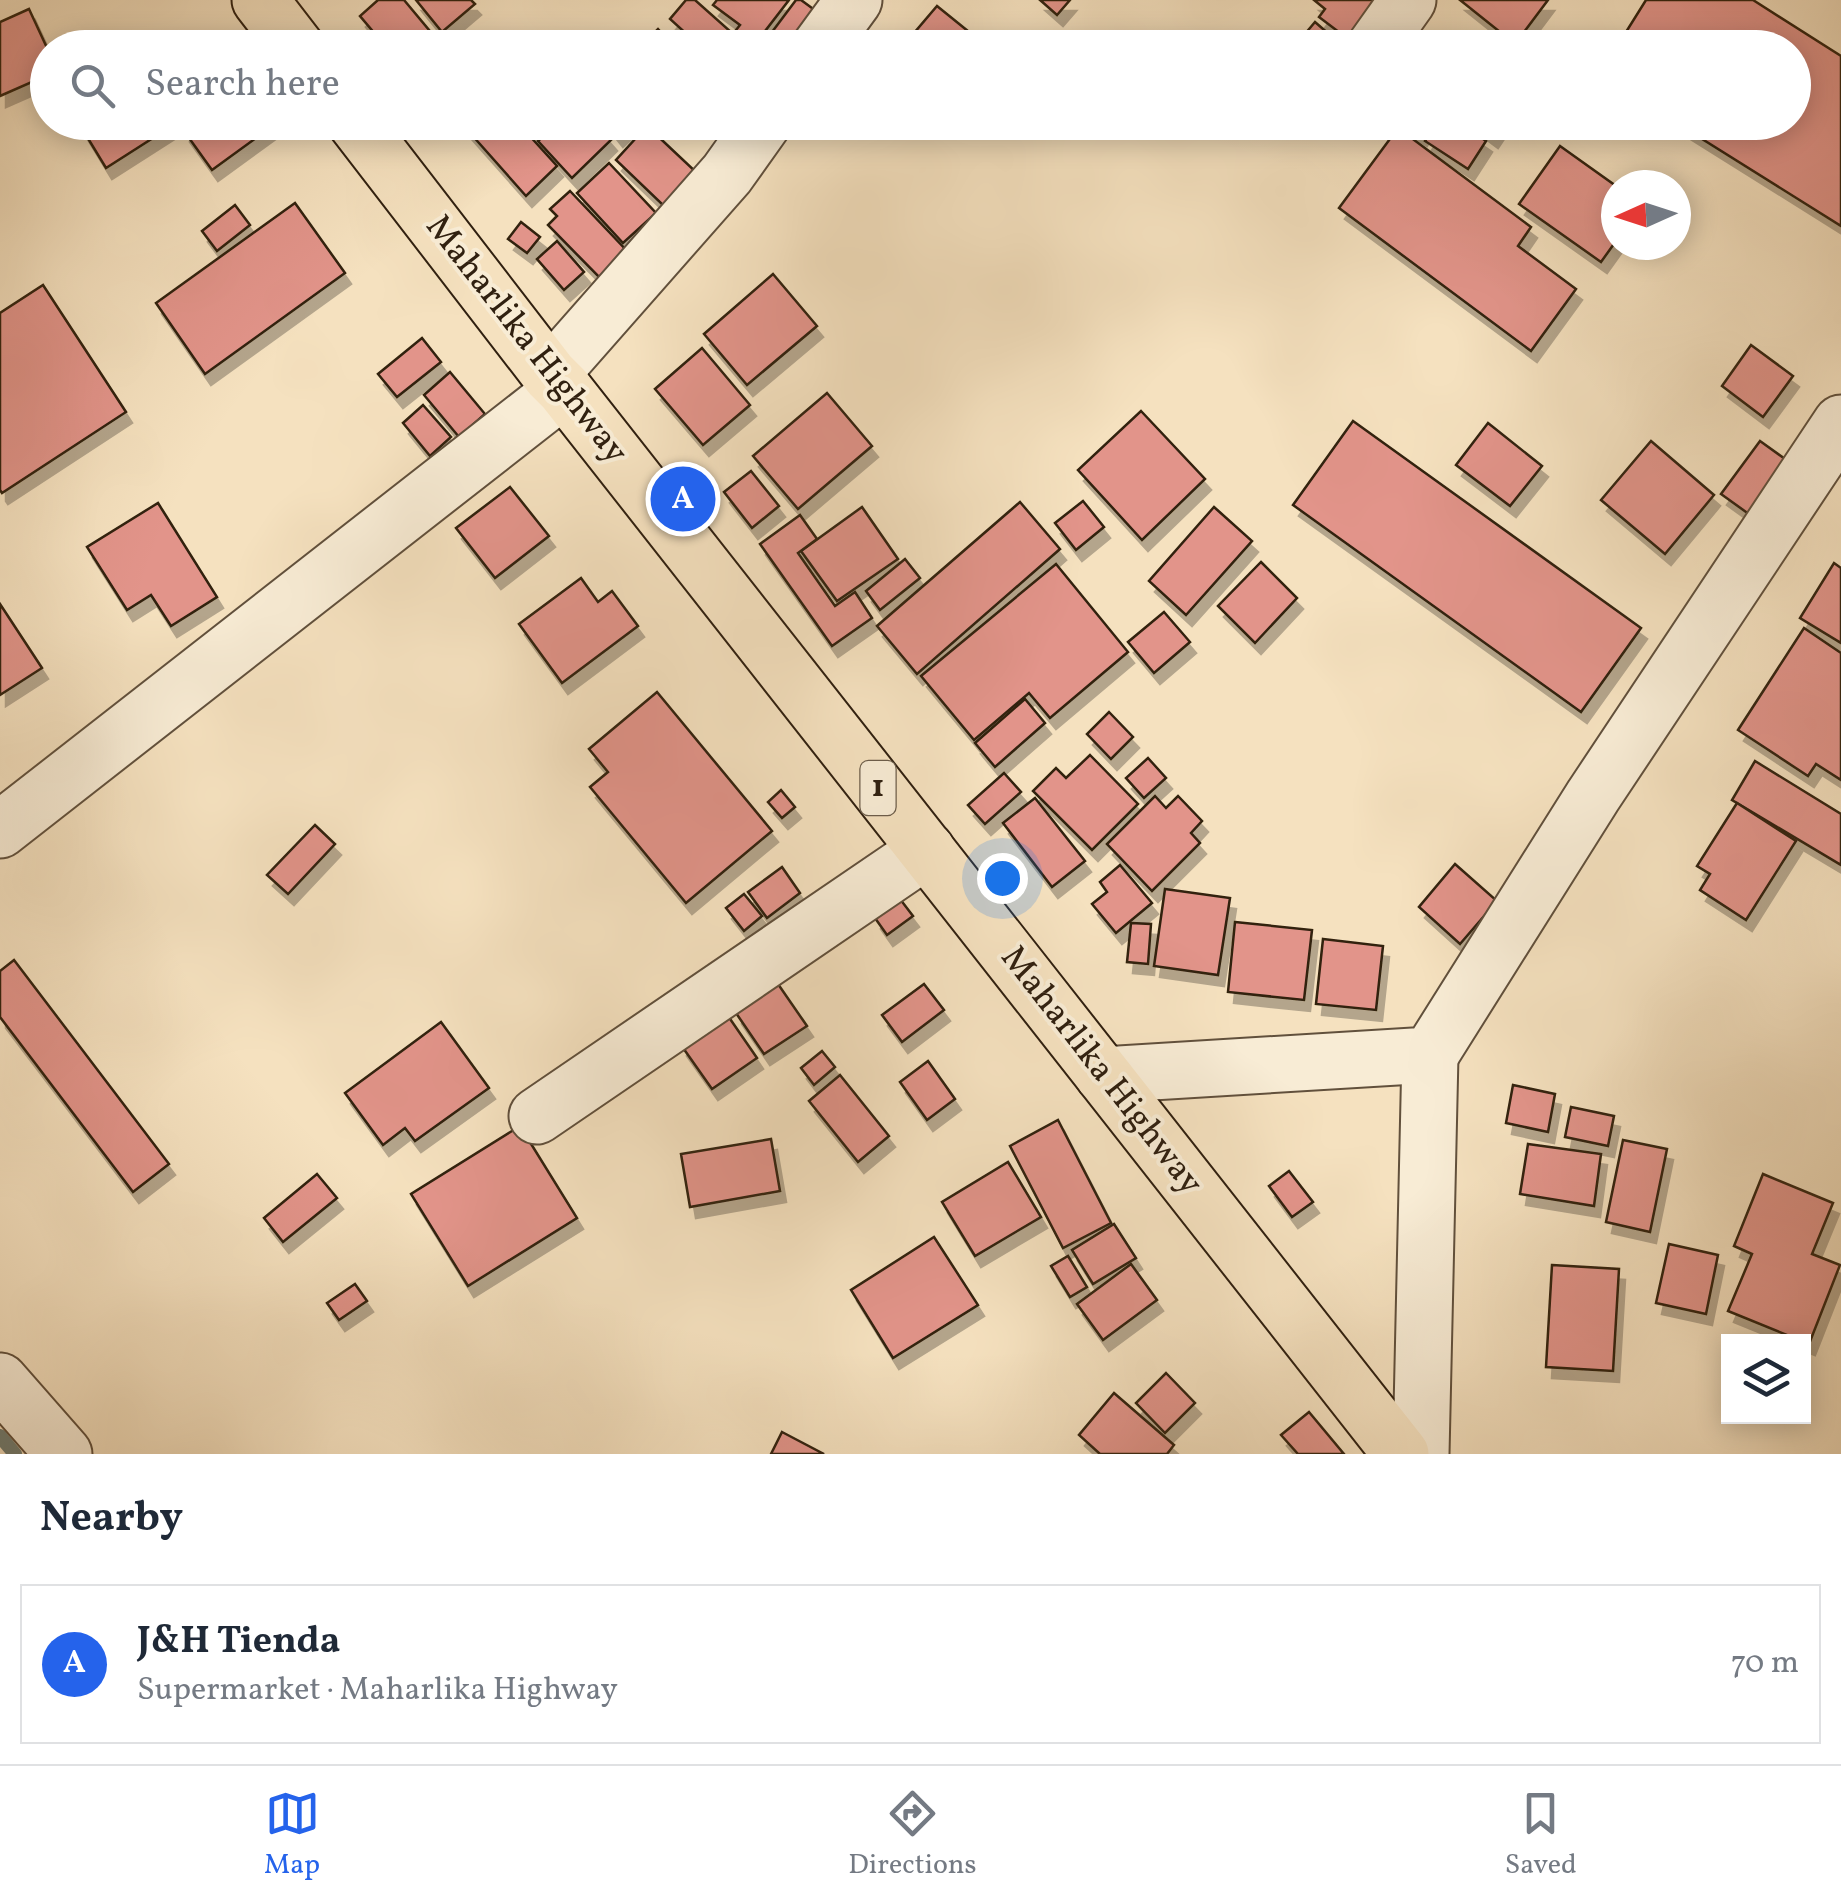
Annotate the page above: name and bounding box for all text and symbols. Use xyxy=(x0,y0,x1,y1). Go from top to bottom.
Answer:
search box xyxy=(30,30,1811,140)
icon: search xyxy=(65,58,120,113)
text: Search here xyxy=(145,59,340,112)
north arrow xyxy=(1601,170,1691,260)
street label: Maharlika Highway xyxy=(413,205,639,475)
pin: A xyxy=(650,462,716,536)
road number: 1 xyxy=(860,761,896,815)
your location xyxy=(977,853,1028,904)
street label: Maharlika Highway xyxy=(988,936,1214,1206)
map controls xyxy=(1721,1334,1811,1424)
button: layers xyxy=(1721,1334,1811,1424)
text: Nearby xyxy=(40,1490,183,1549)
text: J&H Tienda xyxy=(137,1616,340,1669)
text: A xyxy=(63,1642,86,1686)
text: 70 m xyxy=(1731,1642,1799,1686)
text: Supermarket · Maharlika Highway xyxy=(137,1669,618,1713)
tab: Map xyxy=(264,1786,320,1885)
tab: Directions xyxy=(848,1786,977,1885)
tab: Saved xyxy=(1505,1786,1577,1885)

